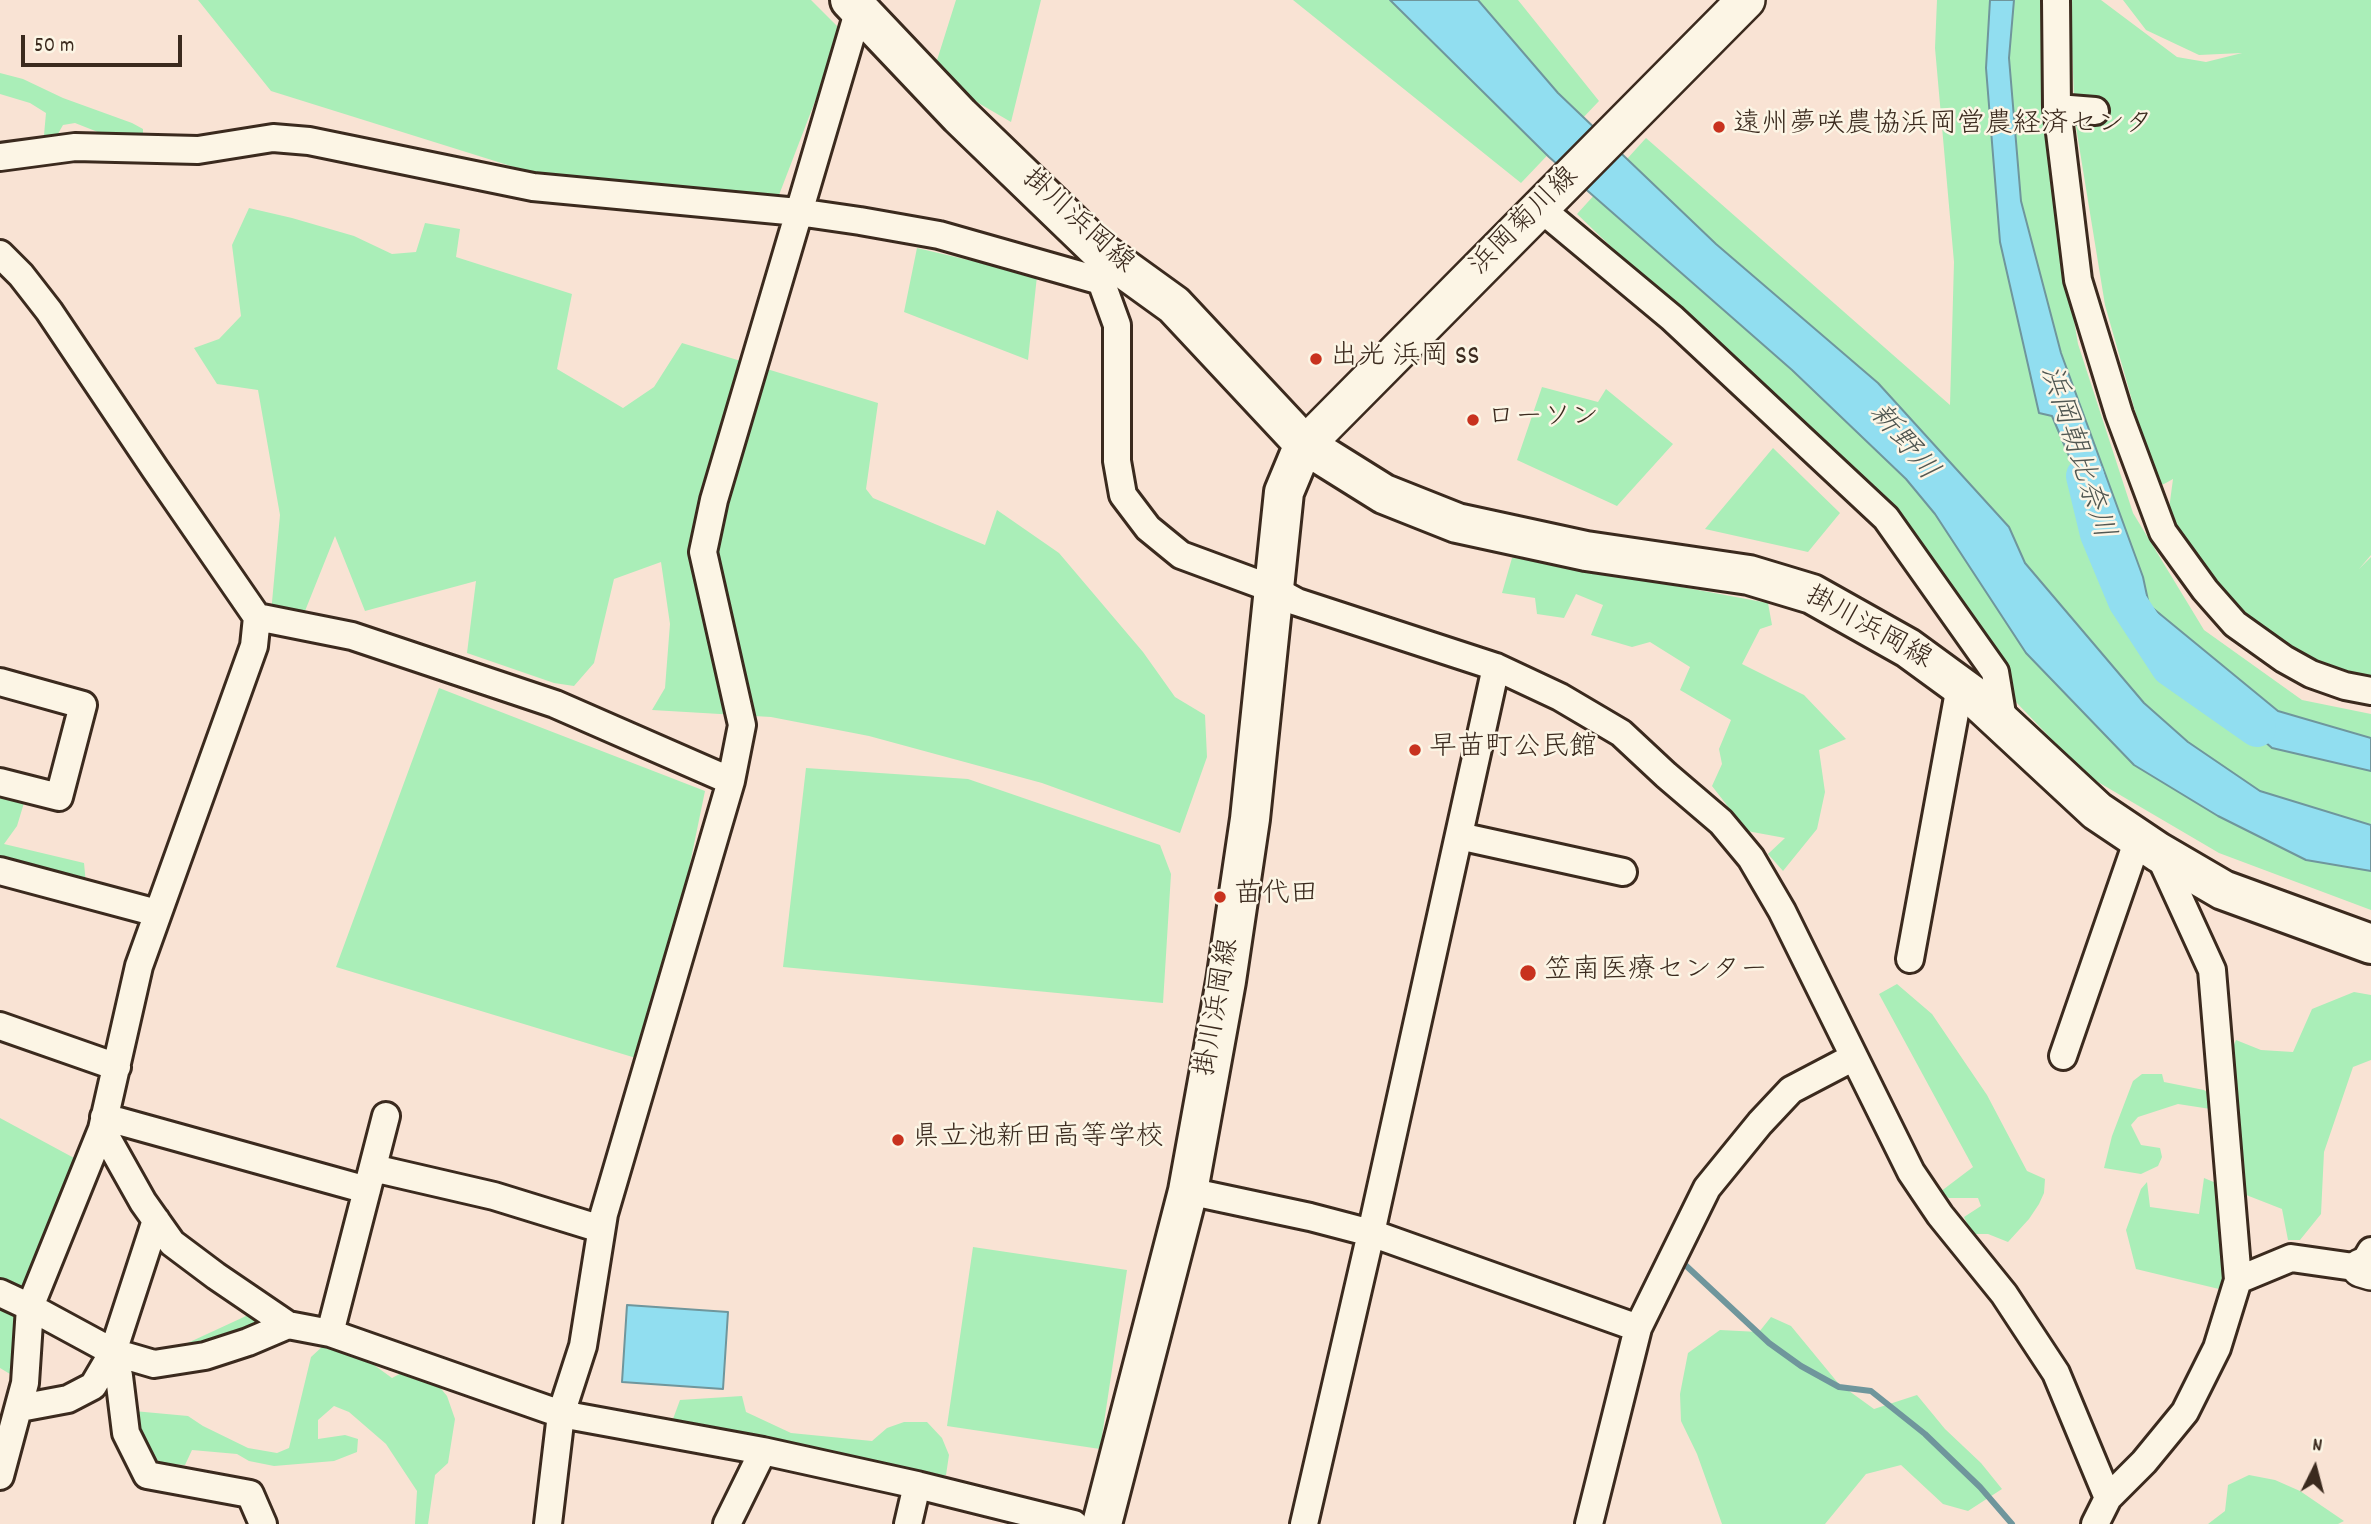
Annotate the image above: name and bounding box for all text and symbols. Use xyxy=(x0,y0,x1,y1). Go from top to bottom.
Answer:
scale bar xyxy=(24,21,186,65)
text: 50 m xyxy=(34,32,74,62)
place label: 遠州夢咲農協浜岡営農経済センタ xyxy=(1733,110,2153,144)
marker: 遠州夢咲農協浜岡営農経済センタ xyxy=(1711,119,1727,135)
street label: 浜岡菊川線 xyxy=(1465,162,1587,284)
street label: 掛川浜岡線 xyxy=(1013,164,1139,282)
place label: 出光 浜岡 SS xyxy=(1330,342,1480,376)
marker: 出光 浜岡 SS xyxy=(1308,351,1324,367)
water label: 浜岡朝比奈川 xyxy=(2029,362,2119,544)
water label: 新野川 xyxy=(1858,398,1944,490)
place label: ローソン xyxy=(1487,403,1599,437)
marker: ローソン xyxy=(1465,412,1481,428)
street label: 掛川浜岡線 xyxy=(1798,581,1936,679)
place label: 早苗町公民館 xyxy=(1429,733,1597,767)
marker: 早苗町公民館 xyxy=(1407,742,1423,758)
place label: 苗代田 xyxy=(1234,880,1318,914)
marker: 苗代田 xyxy=(1212,889,1228,905)
street label: 掛川浜岡線 xyxy=(1191,936,1249,1080)
place label: 笠南医療センター xyxy=(1544,956,1768,990)
marker: 笠南医療センター xyxy=(1518,963,1538,983)
place label: 県立池新田高等学校 xyxy=(912,1123,1164,1157)
marker: 県立池新田高等学校 xyxy=(890,1132,906,1148)
north arrow xyxy=(2280,1433,2350,1503)
text: N xyxy=(2311,1433,2323,1461)

